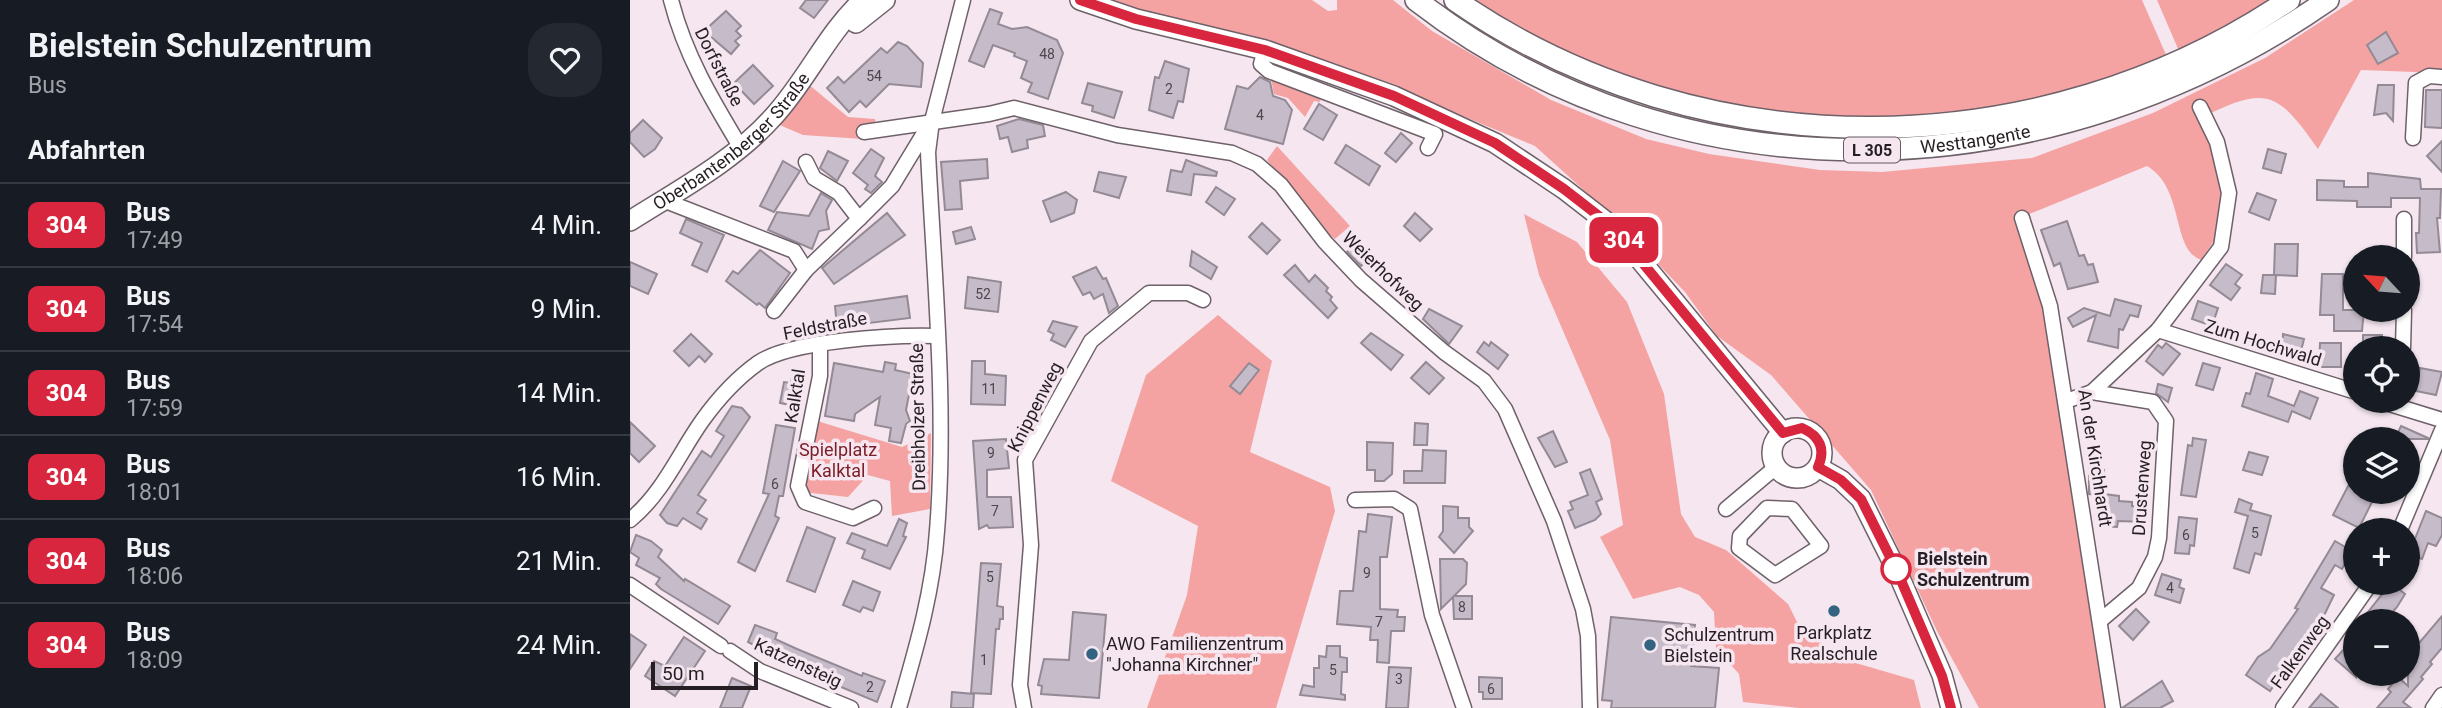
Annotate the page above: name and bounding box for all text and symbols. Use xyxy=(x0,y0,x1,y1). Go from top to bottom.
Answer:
button: heart xyxy=(528,23,602,97)
street label: Dorfstraße xyxy=(691,24,748,110)
text: Bielstein Schulzentrum xyxy=(28,26,372,65)
house number: 48 xyxy=(1039,46,1055,62)
house number: 54 xyxy=(866,68,882,84)
street label: Oberbantenberger Straße xyxy=(649,69,814,214)
text: Bus xyxy=(28,72,67,99)
house number: 2 xyxy=(1165,81,1173,97)
house number: 4 xyxy=(1256,107,1264,123)
street label: Westtangente xyxy=(1919,120,2032,157)
text: Abfahrten xyxy=(28,135,145,165)
road number: L 305 xyxy=(1844,138,1900,162)
text: Bus xyxy=(126,197,171,227)
text: 4 Min. xyxy=(531,210,602,240)
text: 304 xyxy=(46,211,87,239)
line badge: 304 xyxy=(1584,217,1664,263)
text: 304 xyxy=(1603,226,1645,254)
text: 17:49 xyxy=(126,227,183,254)
street label: Weierhofweg xyxy=(1338,227,1428,315)
north arrow xyxy=(2343,245,2420,322)
map controls xyxy=(2343,245,2420,686)
text: Bus xyxy=(126,281,171,311)
house number: 52 xyxy=(975,286,991,302)
text: 9 Min. xyxy=(531,294,602,324)
text: 304 xyxy=(46,295,87,323)
street label: Feldstraße xyxy=(781,307,869,344)
text: 17:54 xyxy=(126,311,183,338)
street label: Zum Hochwald xyxy=(2202,315,2324,370)
button: locate xyxy=(2343,336,2420,413)
street label: Dreibholzer Straße xyxy=(906,343,929,491)
street label: Knippenweg xyxy=(1003,358,1066,455)
text: Bus xyxy=(126,365,171,395)
street label: Kalktal xyxy=(780,367,809,425)
text: 14 Min. xyxy=(516,378,602,408)
text: 304 xyxy=(46,379,87,407)
house number: 11 xyxy=(981,381,997,397)
street label: An der Kirchhardt xyxy=(2074,388,2117,528)
text: 17:59 xyxy=(126,395,183,422)
button: layers xyxy=(2343,427,2420,504)
park label: Spielplatz Kalktal xyxy=(799,439,877,481)
street label: Drustenweg xyxy=(2128,440,2155,536)
house number: 9 xyxy=(987,445,995,461)
text: Bus xyxy=(126,449,171,479)
text: 16 Min. xyxy=(516,462,602,492)
text: 304 xyxy=(46,463,87,491)
house number: 6 xyxy=(771,476,779,492)
text: 18:01 xyxy=(126,479,183,506)
house number: 7 xyxy=(991,503,999,519)
button: + xyxy=(2343,518,2420,595)
house number: 5 xyxy=(2251,525,2259,541)
house number: 6 xyxy=(2182,527,2190,543)
text: Bus xyxy=(126,533,171,563)
text: 21 Min. xyxy=(516,546,602,576)
text: 304 xyxy=(46,547,87,575)
place label: Bielstein Schulzentrum xyxy=(1917,548,2030,590)
marker: Bielstein Schulzentrum xyxy=(1881,554,1911,584)
text: 18:06 xyxy=(126,563,183,590)
house number: 9 xyxy=(1363,565,1371,581)
house number: 5 xyxy=(986,569,994,585)
house number: 4 xyxy=(2166,580,2174,596)
house number: 8 xyxy=(1458,599,1466,615)
marker: Parkplatz Realschule xyxy=(1826,603,1842,619)
button: − xyxy=(2343,609,2420,686)
street label: Falkenweg xyxy=(2266,611,2333,692)
house number: 7 xyxy=(1375,614,1383,630)
text: Bus xyxy=(126,617,171,647)
place label: Parkplatz Realschule xyxy=(1790,622,1878,664)
place label: Schulzentrum Bielstein xyxy=(1664,624,1774,666)
text: 24 Min. xyxy=(516,630,602,660)
text: 304 xyxy=(46,631,87,659)
street label: Katzensteig xyxy=(751,633,845,692)
place label: AWO Familienzentrum "Johanna Kirchner" xyxy=(1106,633,1284,675)
marker: Schulzentrum Bielstein xyxy=(1642,637,1658,653)
marker: AWO Familienzentrum "Johanna Kirchner" xyxy=(1084,646,1100,662)
text: 18:09 xyxy=(126,647,183,674)
house number: 1 xyxy=(980,652,988,668)
scale bar xyxy=(651,659,758,691)
text: 50 m xyxy=(662,662,705,685)
house number: 5 xyxy=(1329,662,1337,678)
house number: 3 xyxy=(1395,671,1403,687)
house number: 2 xyxy=(866,679,874,695)
house number: 6 xyxy=(1487,681,1495,697)

